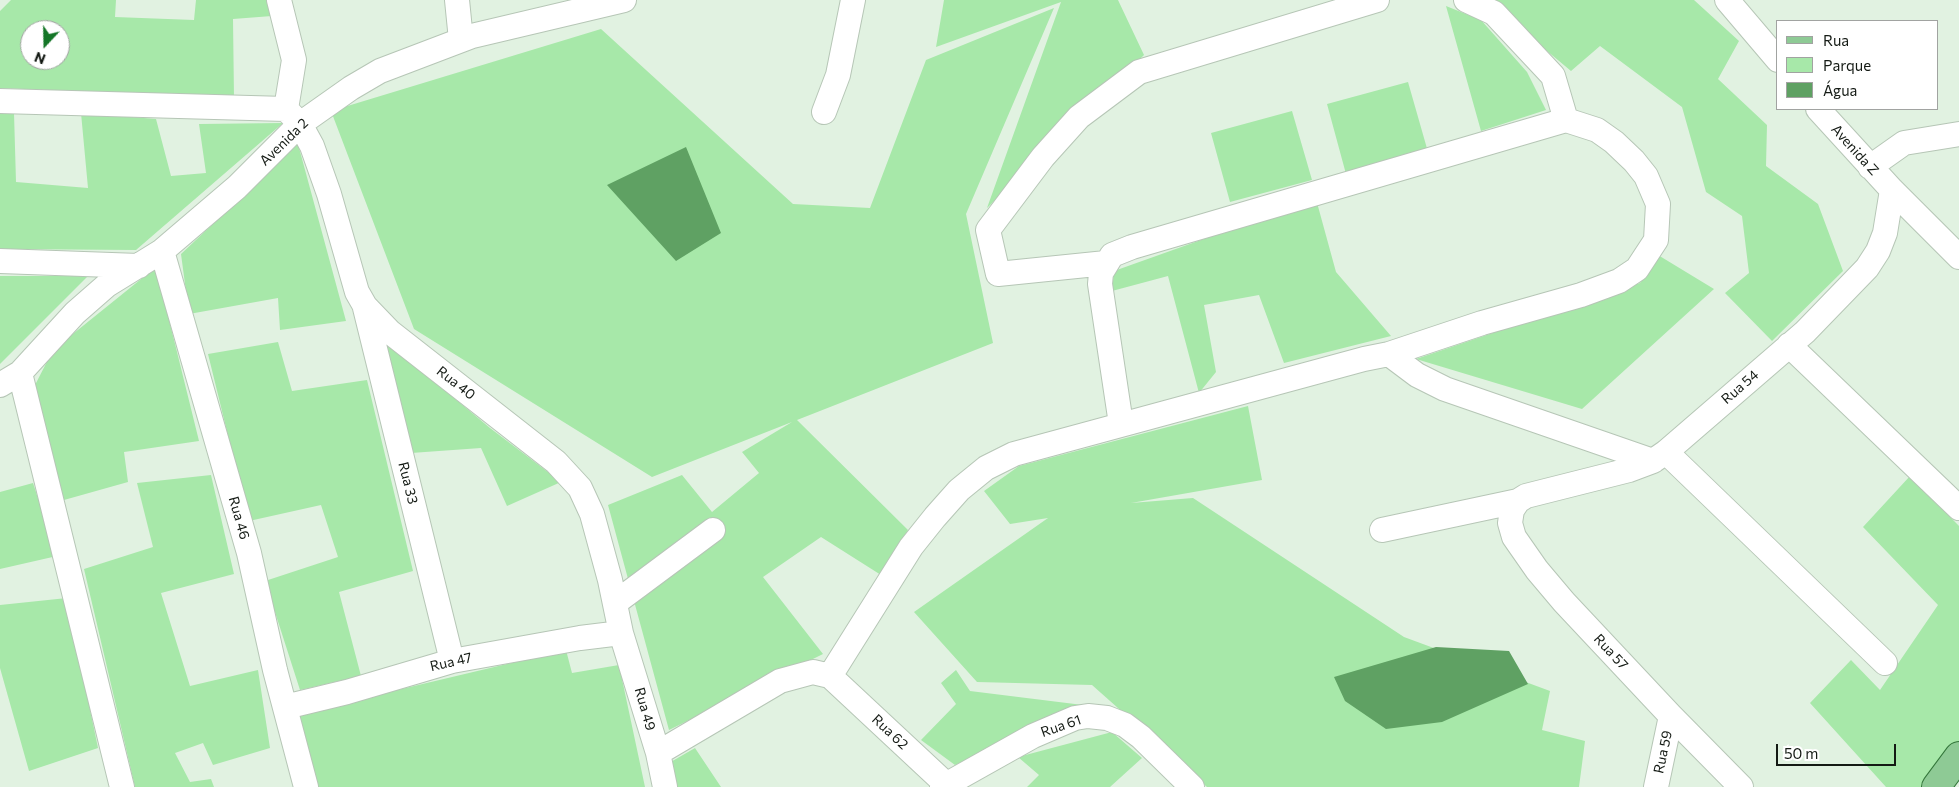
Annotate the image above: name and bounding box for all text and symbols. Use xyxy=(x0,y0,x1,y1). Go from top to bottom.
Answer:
north arrow xyxy=(20,20,70,70)
legend xyxy=(1776,20,1939,110)
text: Rua xyxy=(1823,31,1849,49)
text: N xyxy=(32,49,48,68)
text: Parque xyxy=(1823,56,1871,74)
text: Água xyxy=(1823,81,1857,99)
street label: Avenida 2 xyxy=(256,115,312,169)
street label: Avenida Z xyxy=(1828,121,1882,179)
street label: Rua 40 xyxy=(433,363,479,403)
street label: Rua 54 xyxy=(1718,366,1762,408)
street label: Rua 33 xyxy=(395,460,421,506)
street label: Rua 46 xyxy=(225,495,253,541)
street label: Rua 57 xyxy=(1590,631,1632,673)
street label: Rua 47 xyxy=(428,649,474,675)
street label: Rua 49 xyxy=(631,686,659,732)
street label: Rua 62 xyxy=(868,711,912,753)
street label: Rua 61 xyxy=(1039,711,1083,741)
street label: Rua 59 xyxy=(1650,729,1676,775)
scale bar xyxy=(1779,734,1899,766)
text: 50 m xyxy=(1784,744,1818,762)

